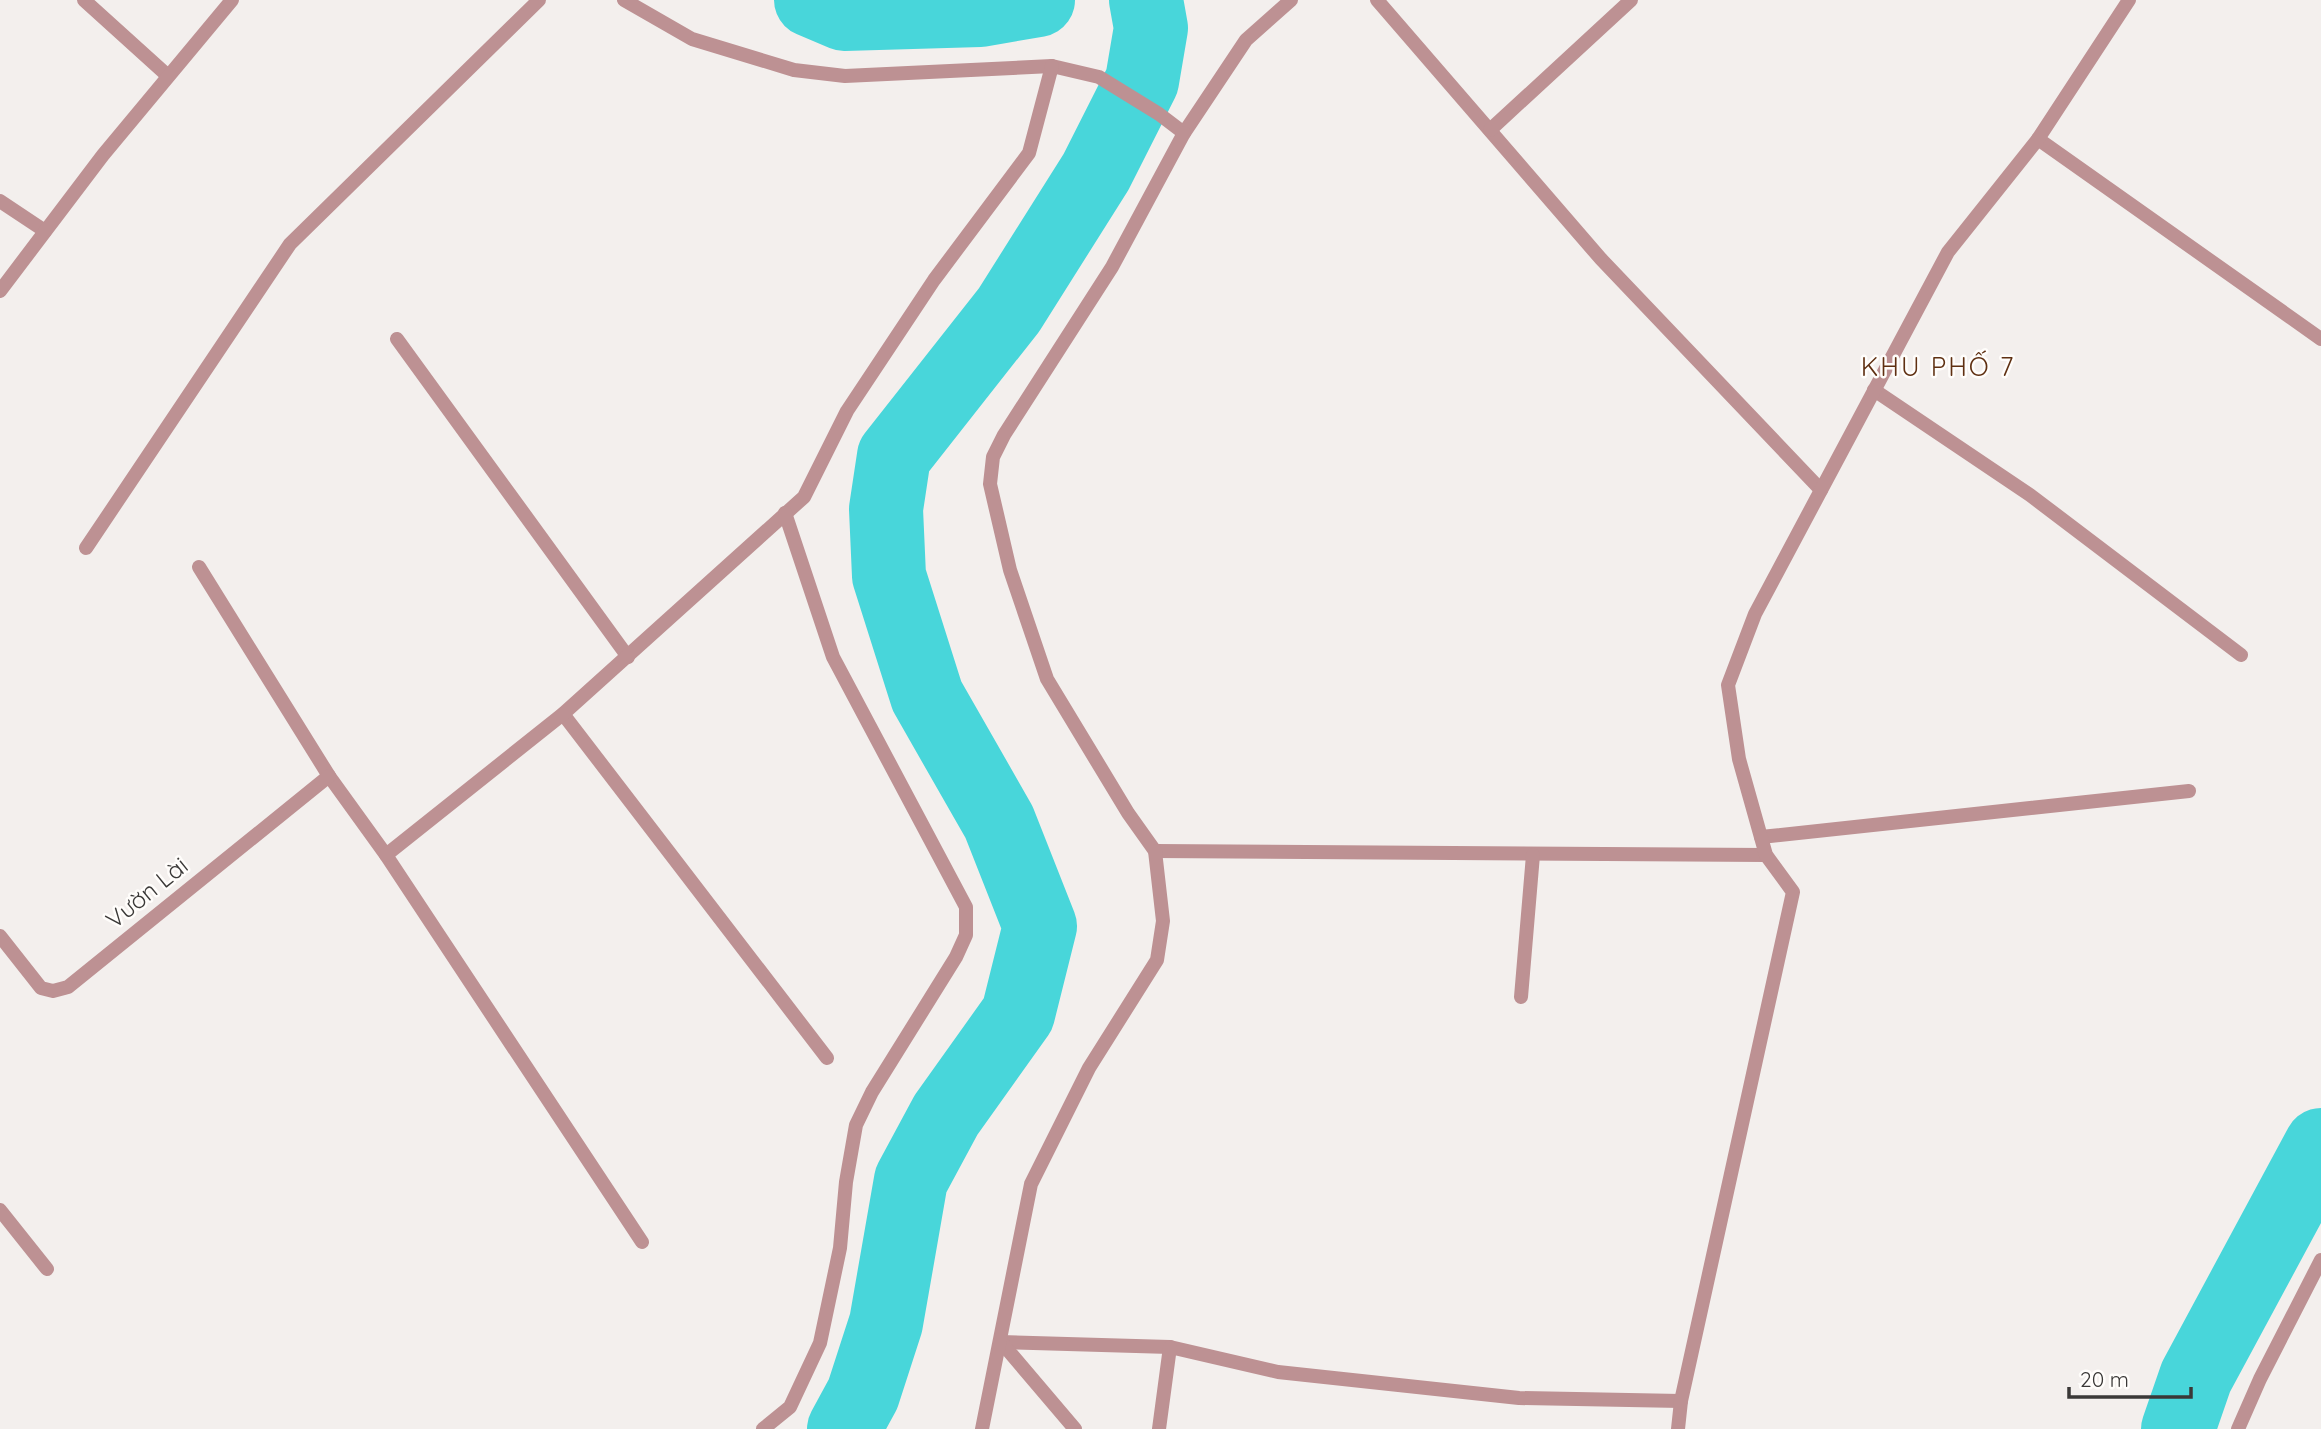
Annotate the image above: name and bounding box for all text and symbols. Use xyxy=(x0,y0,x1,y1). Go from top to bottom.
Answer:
district label: KHU PHỐ 7 xyxy=(1861,350,2015,383)
street label: Vườn Lài xyxy=(99,850,193,934)
scale bar xyxy=(2069,1356,2192,1400)
text: 20 m xyxy=(2080,1366,2129,1392)

